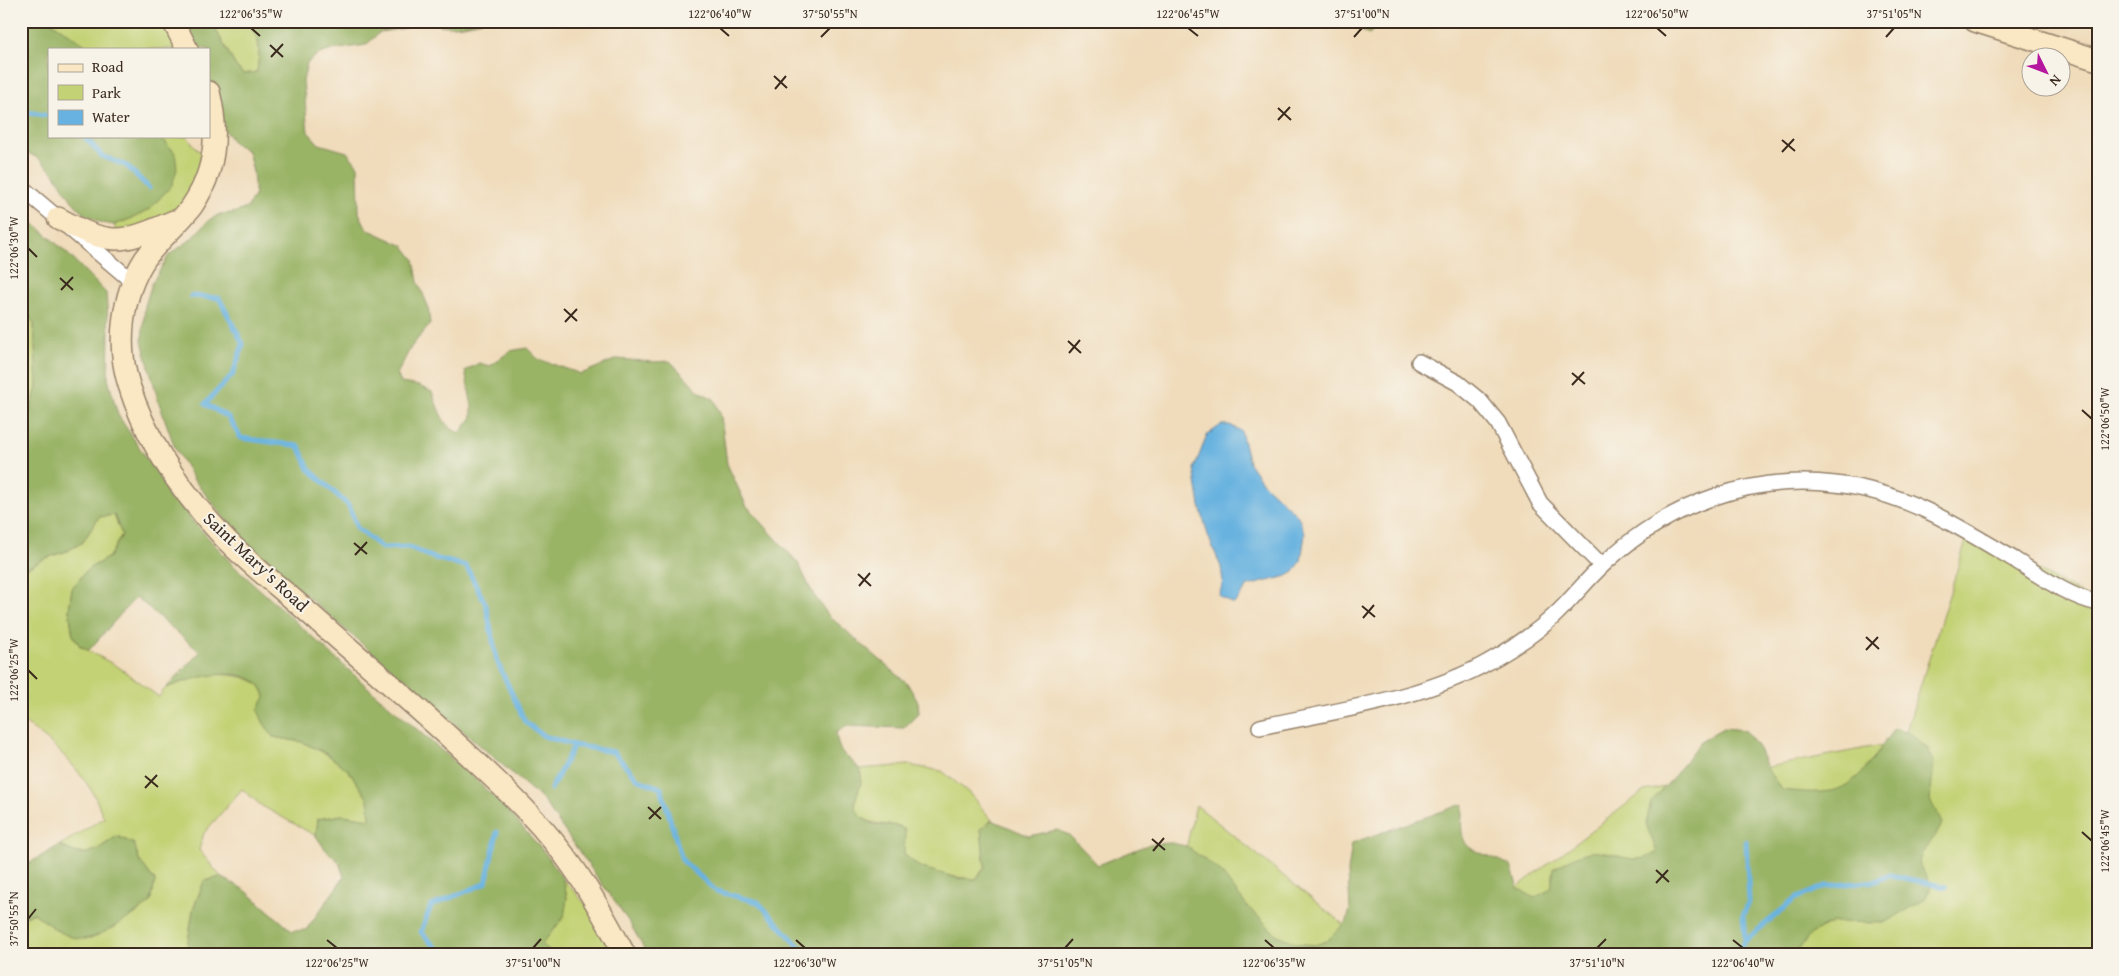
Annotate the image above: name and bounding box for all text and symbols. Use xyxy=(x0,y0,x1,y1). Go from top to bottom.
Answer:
text: 122°06'35"W xyxy=(219,5,283,22)
text: 122°06'40"W xyxy=(688,5,752,22)
text: 37°50'55"N xyxy=(802,5,858,22)
text: 122°06'45"W xyxy=(1156,5,1220,22)
text: 37°51'00"N xyxy=(1334,5,1390,22)
text: 122°06'50"W xyxy=(1625,5,1689,22)
text: 37°51'05"N xyxy=(1866,5,1922,22)
legend xyxy=(48,48,210,138)
north arrow xyxy=(2022,48,2072,98)
text: Road xyxy=(92,56,123,77)
text: N xyxy=(2045,71,2066,91)
text: Park xyxy=(92,82,121,103)
text: Water xyxy=(92,106,130,127)
text: 122°06'30"W xyxy=(5,216,22,280)
text: 122°06'50"W xyxy=(2096,387,2113,451)
street label: Saint Mary's Road xyxy=(197,505,316,618)
text: 122°06'25"W xyxy=(5,638,22,702)
text: 122°06'45"W xyxy=(2096,809,2113,873)
text: 37°50'55"N xyxy=(5,891,22,947)
text: 122°06'25"W xyxy=(305,954,369,971)
text: 37°51'00"N xyxy=(505,954,561,971)
text: 122°06'30"W xyxy=(773,954,837,971)
text: 37°51'05"N xyxy=(1037,954,1093,971)
text: 122°06'35"W xyxy=(1242,954,1306,971)
text: 37°51'10"N xyxy=(1569,954,1625,971)
text: 122°06'40"W xyxy=(1711,954,1775,971)

